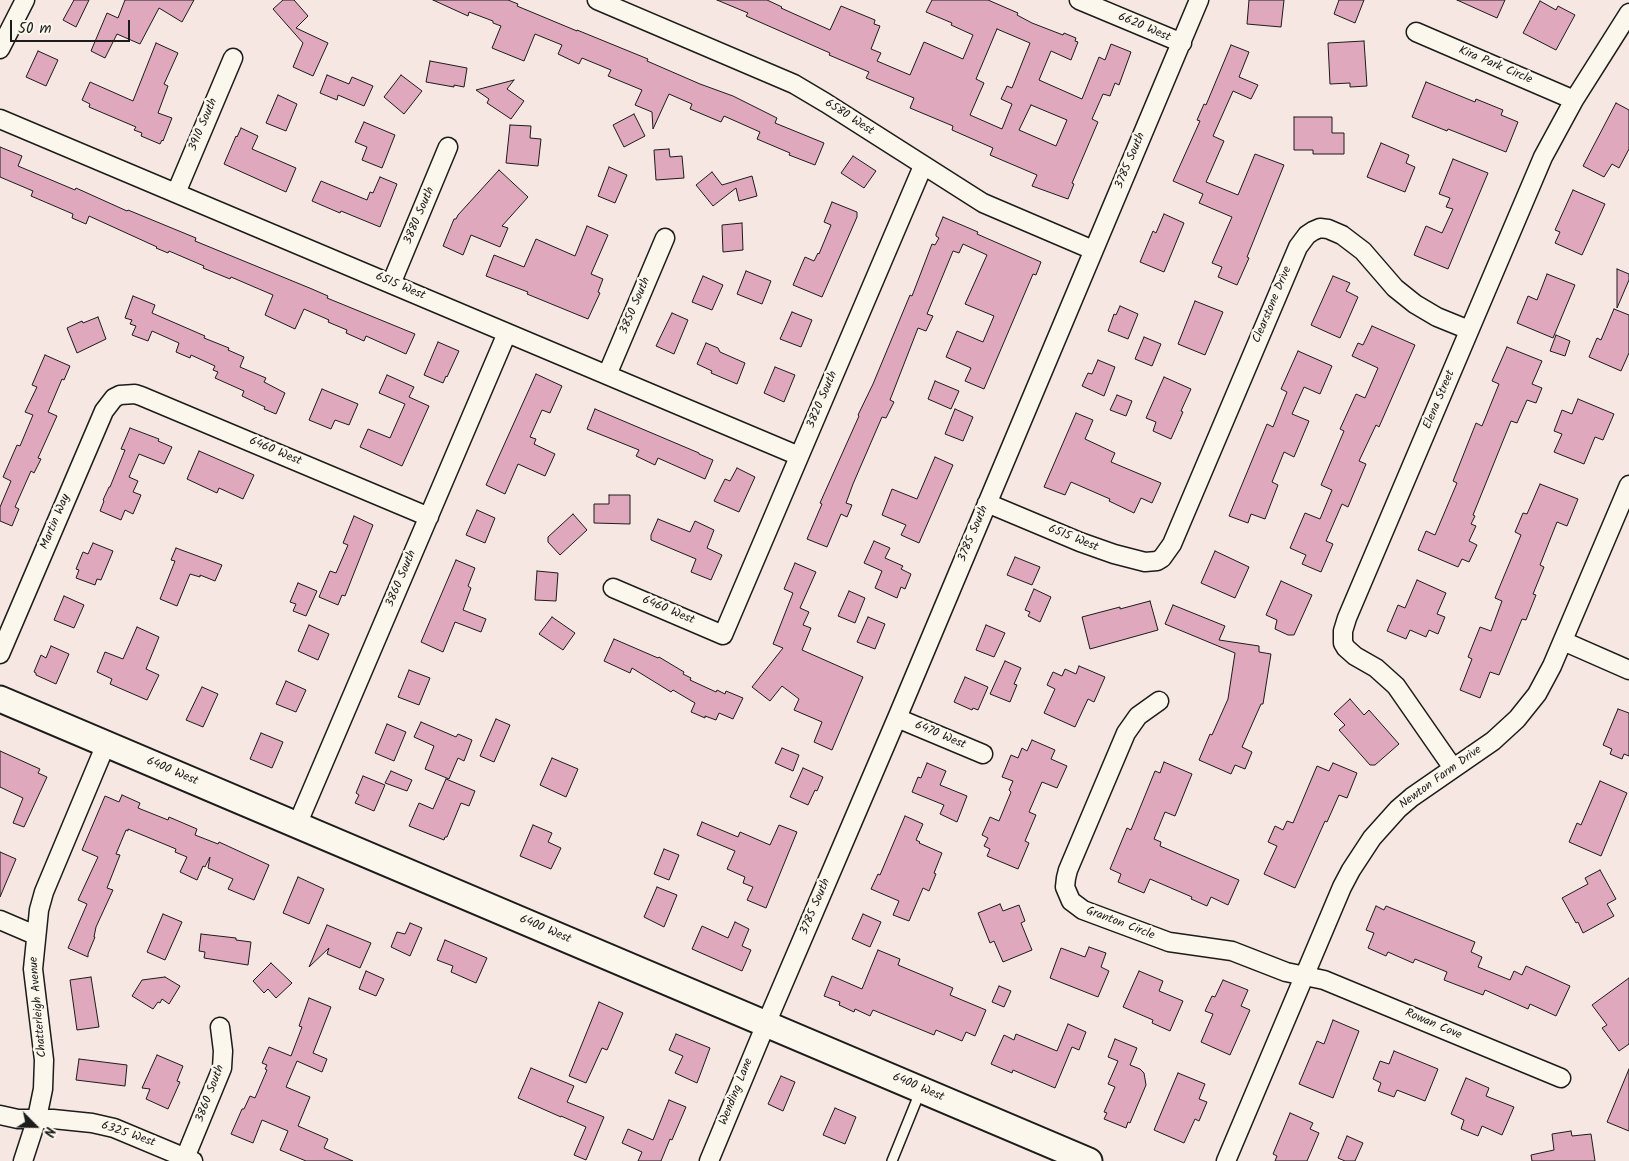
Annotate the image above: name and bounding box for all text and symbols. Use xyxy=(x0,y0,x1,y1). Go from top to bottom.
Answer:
scale bar xyxy=(12,10,132,42)
street label: 6620 West xyxy=(1116,10,1172,46)
text: 50 m xyxy=(18,17,52,41)
street label: Kira Park Circle xyxy=(1456,44,1534,88)
street label: 3910 South xyxy=(186,96,222,154)
street label: 6580 West xyxy=(822,97,876,139)
street label: 3785 South xyxy=(1113,131,1149,191)
street label: 3880 South xyxy=(402,185,438,247)
street label: Clearstone Drive xyxy=(1250,264,1296,346)
street label: 6515 West xyxy=(373,270,427,304)
street label: 3850 South xyxy=(618,276,654,336)
street label: Elena Street xyxy=(1421,368,1459,432)
street label: 3820 South xyxy=(805,369,841,431)
street label: 6460 West xyxy=(247,435,303,469)
street label: Martin Way xyxy=(38,492,74,552)
street label: 3785 South xyxy=(956,504,992,564)
street label: 6515 West xyxy=(1046,522,1100,556)
street label: 3860 South xyxy=(384,548,420,610)
street label: 6460 West xyxy=(640,594,696,628)
street label: 6470 West xyxy=(912,719,968,753)
street label: Newton Farm Drive xyxy=(1397,743,1485,813)
street label: 6400 West xyxy=(144,755,200,789)
street label: 3785 South xyxy=(798,877,834,937)
street label: Granton Circle xyxy=(1084,904,1156,944)
street label: 6400 West xyxy=(517,913,573,947)
street label: Chatterleigh Avenue xyxy=(27,956,51,1058)
street label: Rowan Cove xyxy=(1402,1007,1464,1043)
street label: Wending Lane xyxy=(717,1056,757,1128)
street label: 3860 South xyxy=(193,1063,229,1125)
street label: 6400 West xyxy=(890,1071,946,1105)
north arrow xyxy=(10,1101,60,1151)
street label: 6325 West xyxy=(99,1119,157,1151)
text: N xyxy=(37,1123,61,1140)

